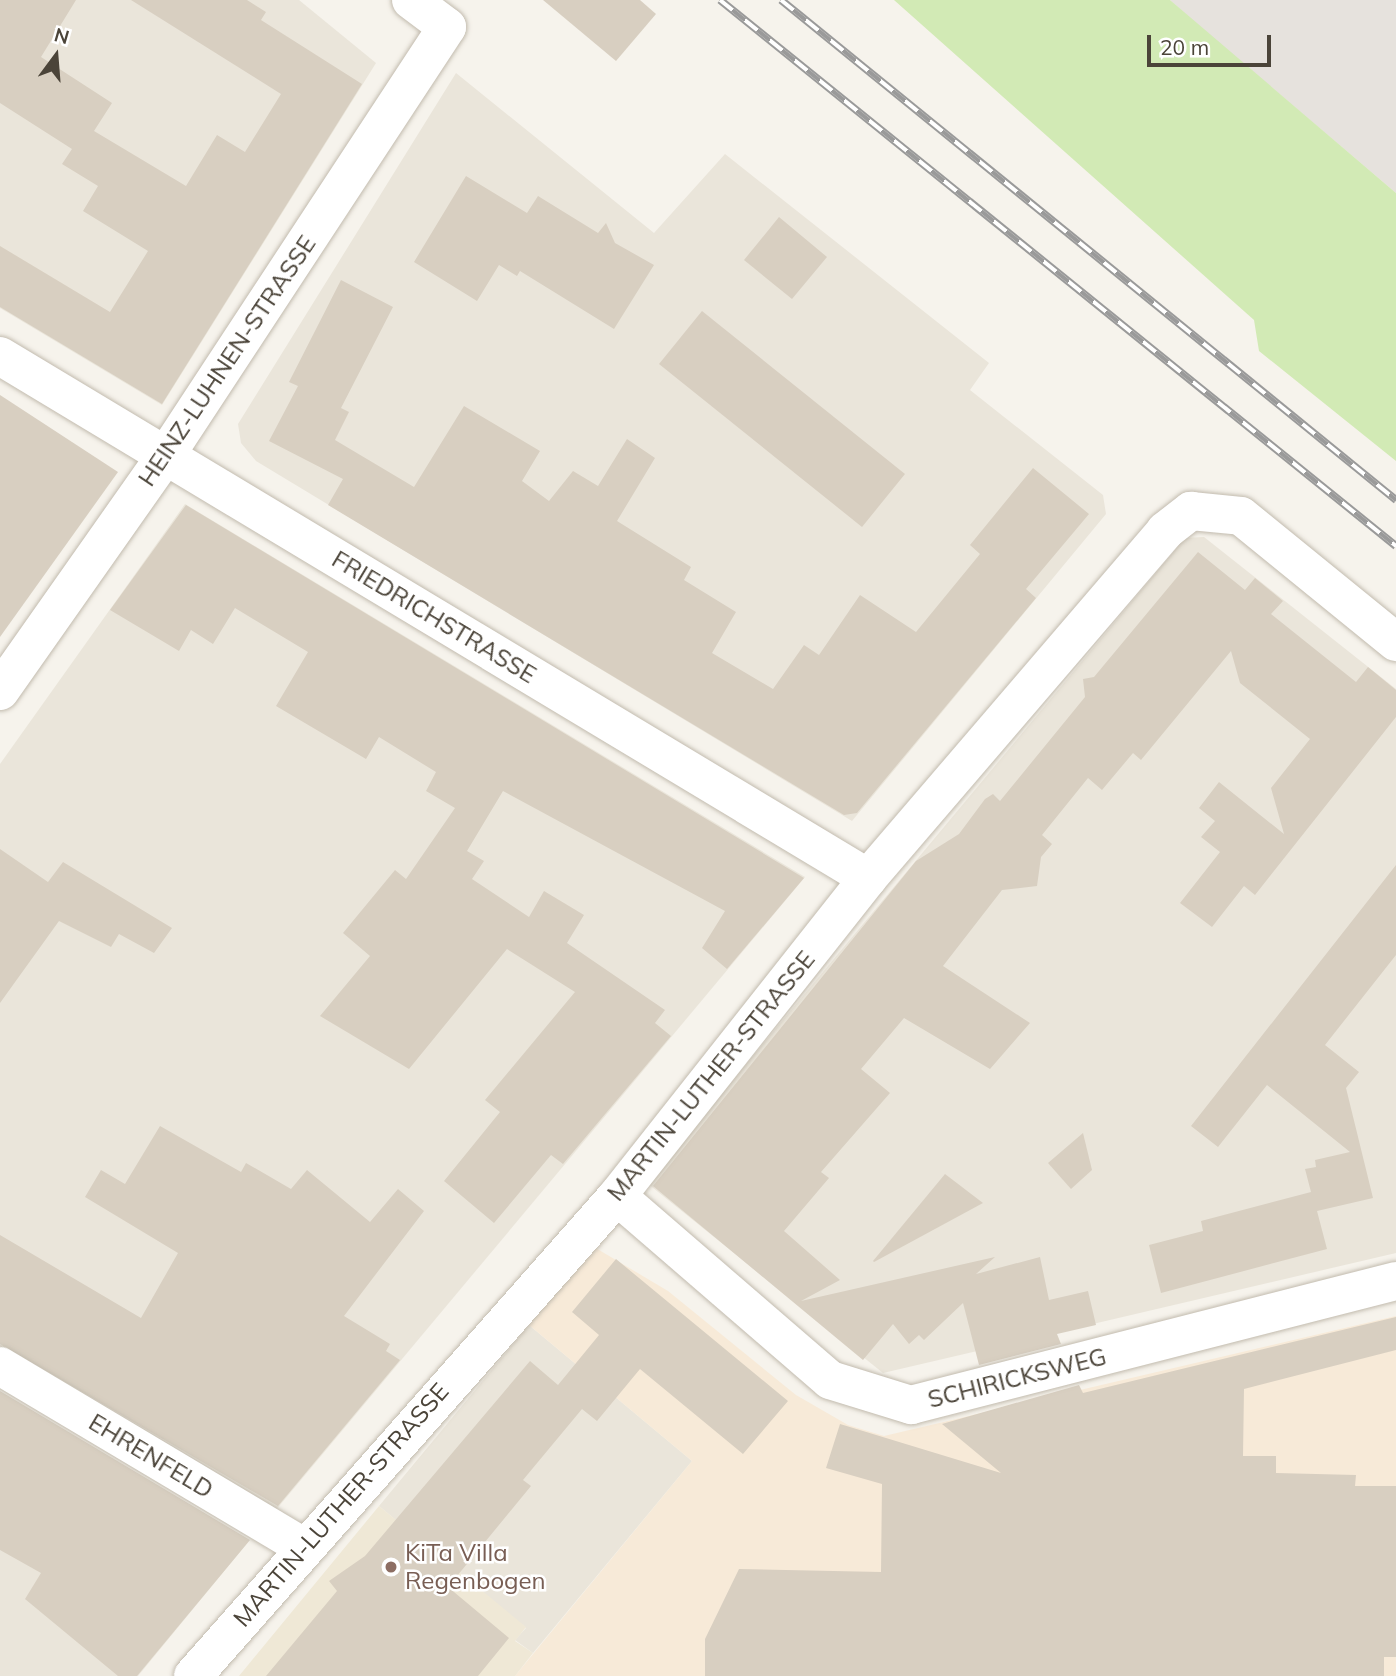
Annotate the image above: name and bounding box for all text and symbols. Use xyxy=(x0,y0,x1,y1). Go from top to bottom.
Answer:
north arrow xyxy=(21,21,91,91)
scale bar xyxy=(1151,21,1275,65)
text: N xyxy=(52,22,72,49)
text: 20 m xyxy=(1160,34,1209,60)
street label: HEINZ-LUHNEN-STRASSE xyxy=(132,230,322,492)
street label: FRIEDRICHSTRASSE xyxy=(327,545,541,689)
street label: MARTIN-LUTHER-STRASSE xyxy=(601,945,821,1207)
street label: SCHIRICKSWEG xyxy=(925,1342,1109,1414)
street label: MARTIN-LUTHER-STRASSE xyxy=(227,1377,455,1633)
street label: EHRENFELD xyxy=(84,1408,218,1504)
place label: KiTa Villa Regenbogen xyxy=(405,1539,546,1595)
marker: KiTa Villa Regenbogen xyxy=(383,1559,399,1575)

